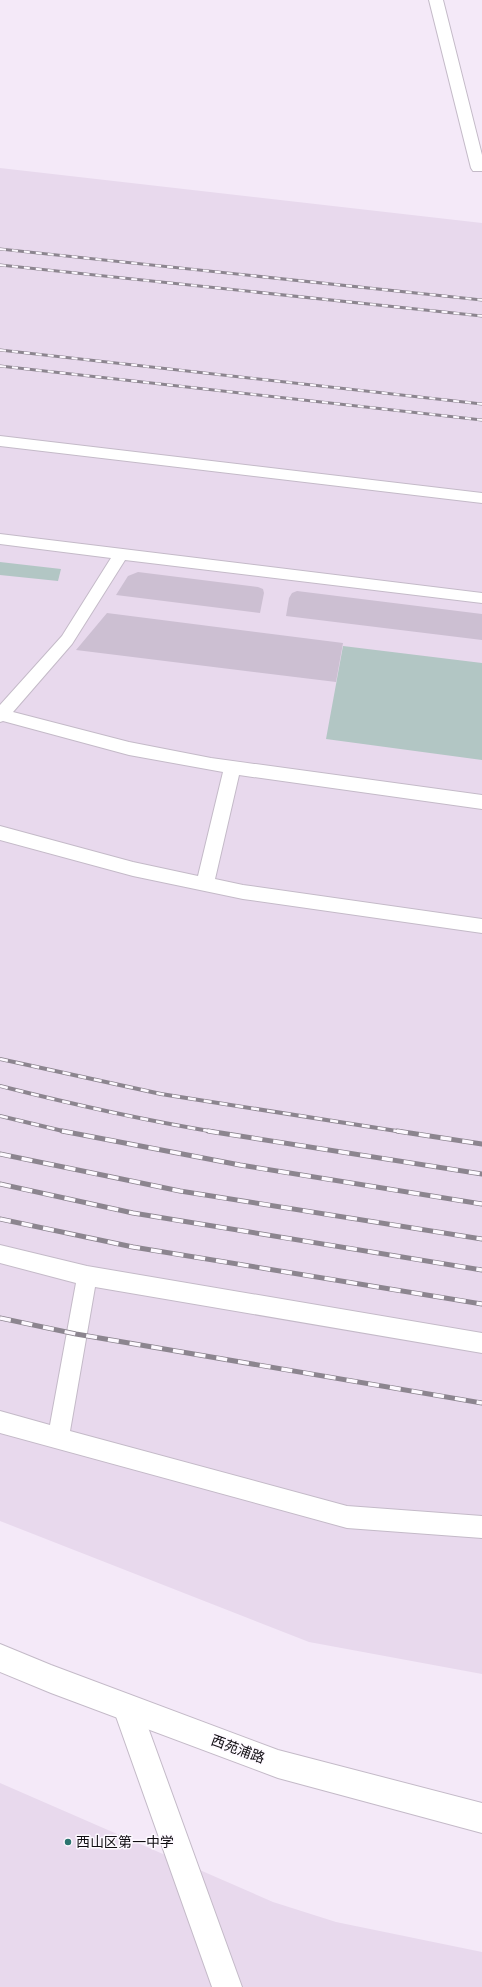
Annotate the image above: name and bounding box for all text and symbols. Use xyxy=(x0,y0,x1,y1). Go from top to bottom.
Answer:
street label: 西苑浦路 xyxy=(209,1732,267,1766)
place label: 西山区第一中学 xyxy=(76,1834,174,1850)
marker: 西山区第一中学 xyxy=(63,1837,73,1847)

